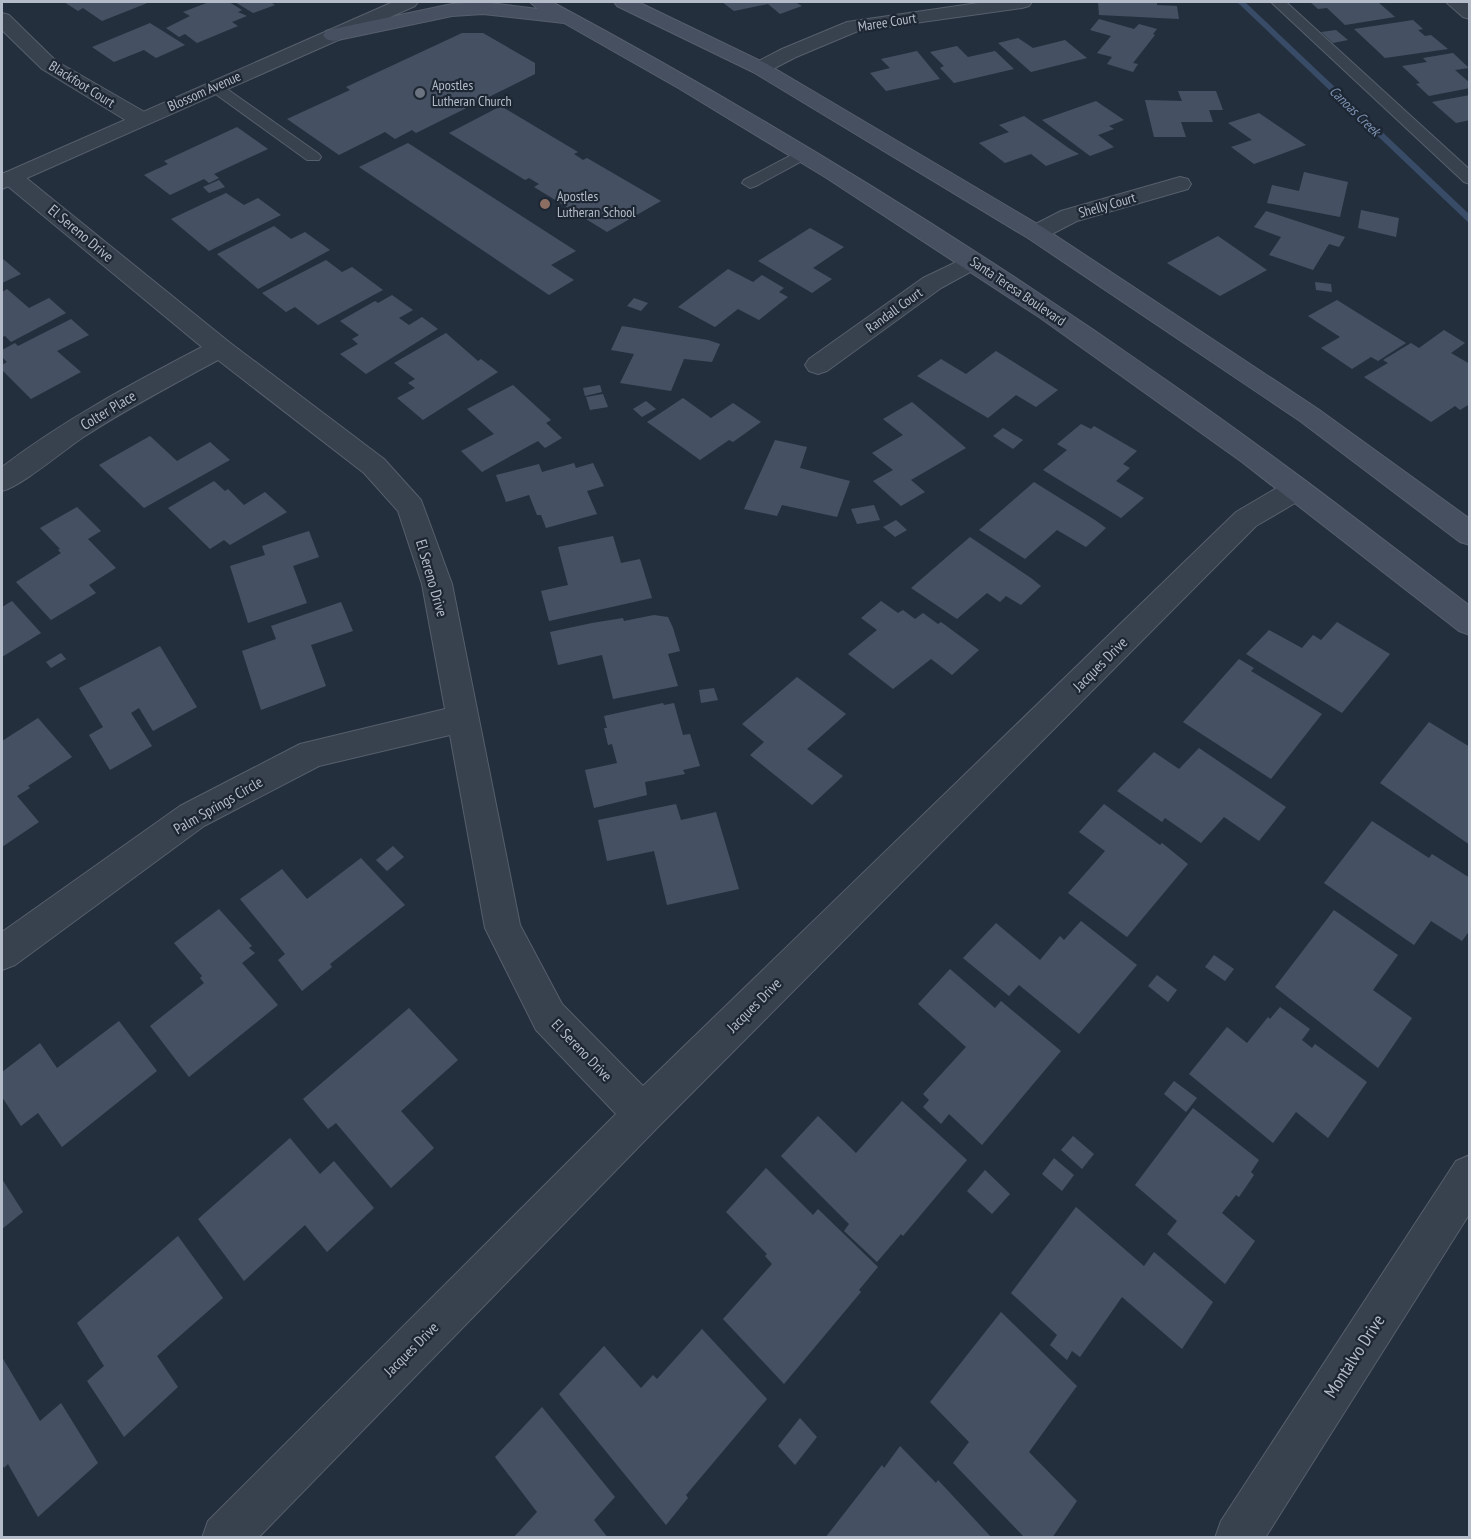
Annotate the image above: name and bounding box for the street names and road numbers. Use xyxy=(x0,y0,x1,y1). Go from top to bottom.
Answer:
street label: Maree Court xyxy=(856,8,918,36)
street label: Blackfoot Court xyxy=(46,57,118,111)
street label: Blossom Avenue xyxy=(164,67,244,115)
street label: Shelly Court xyxy=(1076,188,1138,222)
street label: El Sereno Drive xyxy=(44,200,118,266)
street label: Santa Teresa Boulevard xyxy=(967,252,1069,330)
street label: Randall Court xyxy=(862,283,926,337)
street label: Colter Place xyxy=(77,386,139,434)
street label: El Sereno Drive xyxy=(412,537,452,619)
street label: Jacques Drive xyxy=(1068,633,1131,696)
street label: Palm Springs Circle xyxy=(170,772,266,838)
street label: Jacques Drive xyxy=(722,974,785,1037)
street label: El Sereno Drive xyxy=(548,1015,616,1085)
street label: Montalvo Drive xyxy=(1319,1310,1389,1402)
street label: Jacques Drive xyxy=(379,1318,442,1381)

